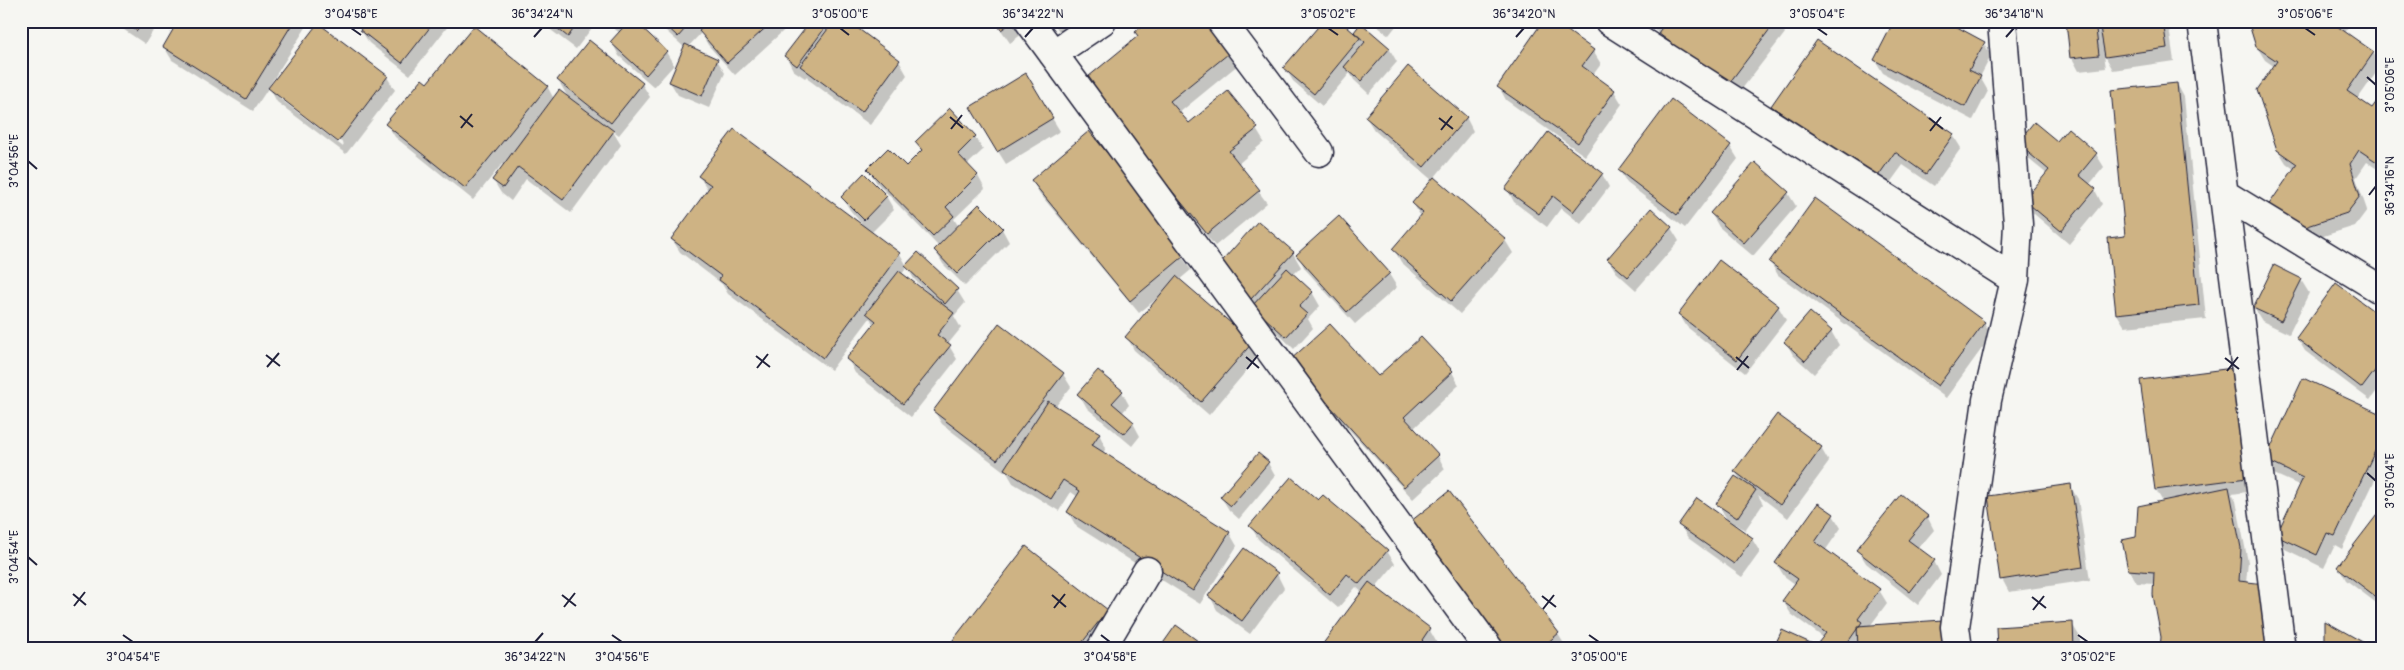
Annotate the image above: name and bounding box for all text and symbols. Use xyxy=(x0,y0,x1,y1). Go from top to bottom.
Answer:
text: 3°04'58"E xyxy=(324,7,378,22)
text: 36°34'24"N xyxy=(511,7,573,22)
text: 3°05'00"E xyxy=(812,7,868,22)
text: 36°34'22"N xyxy=(1002,7,1064,22)
text: 3°05'02"E xyxy=(1300,7,1356,22)
text: 36°34'20"N xyxy=(1493,7,1555,22)
text: 3°05'04"E xyxy=(1789,7,1845,22)
text: 36°34'18"N xyxy=(1985,7,2043,22)
text: 3°05'06"E xyxy=(2277,7,2333,22)
text: 3°05'06"E xyxy=(2383,57,2398,113)
text: 3°04'56"E xyxy=(7,134,22,188)
text: 36°34'16"N xyxy=(2383,156,2398,216)
text: 3°05'04"E xyxy=(2383,453,2398,509)
text: 3°04'54"E xyxy=(7,530,22,584)
text: 3°04'54"E xyxy=(106,650,160,665)
text: 36°34'22"N xyxy=(504,650,566,665)
text: 3°04'56"E xyxy=(595,650,649,665)
text: 3°04'58"E xyxy=(1083,650,1137,665)
text: 3°05'00"E xyxy=(1571,650,1627,665)
text: 3°05'02"E xyxy=(2060,650,2116,665)

